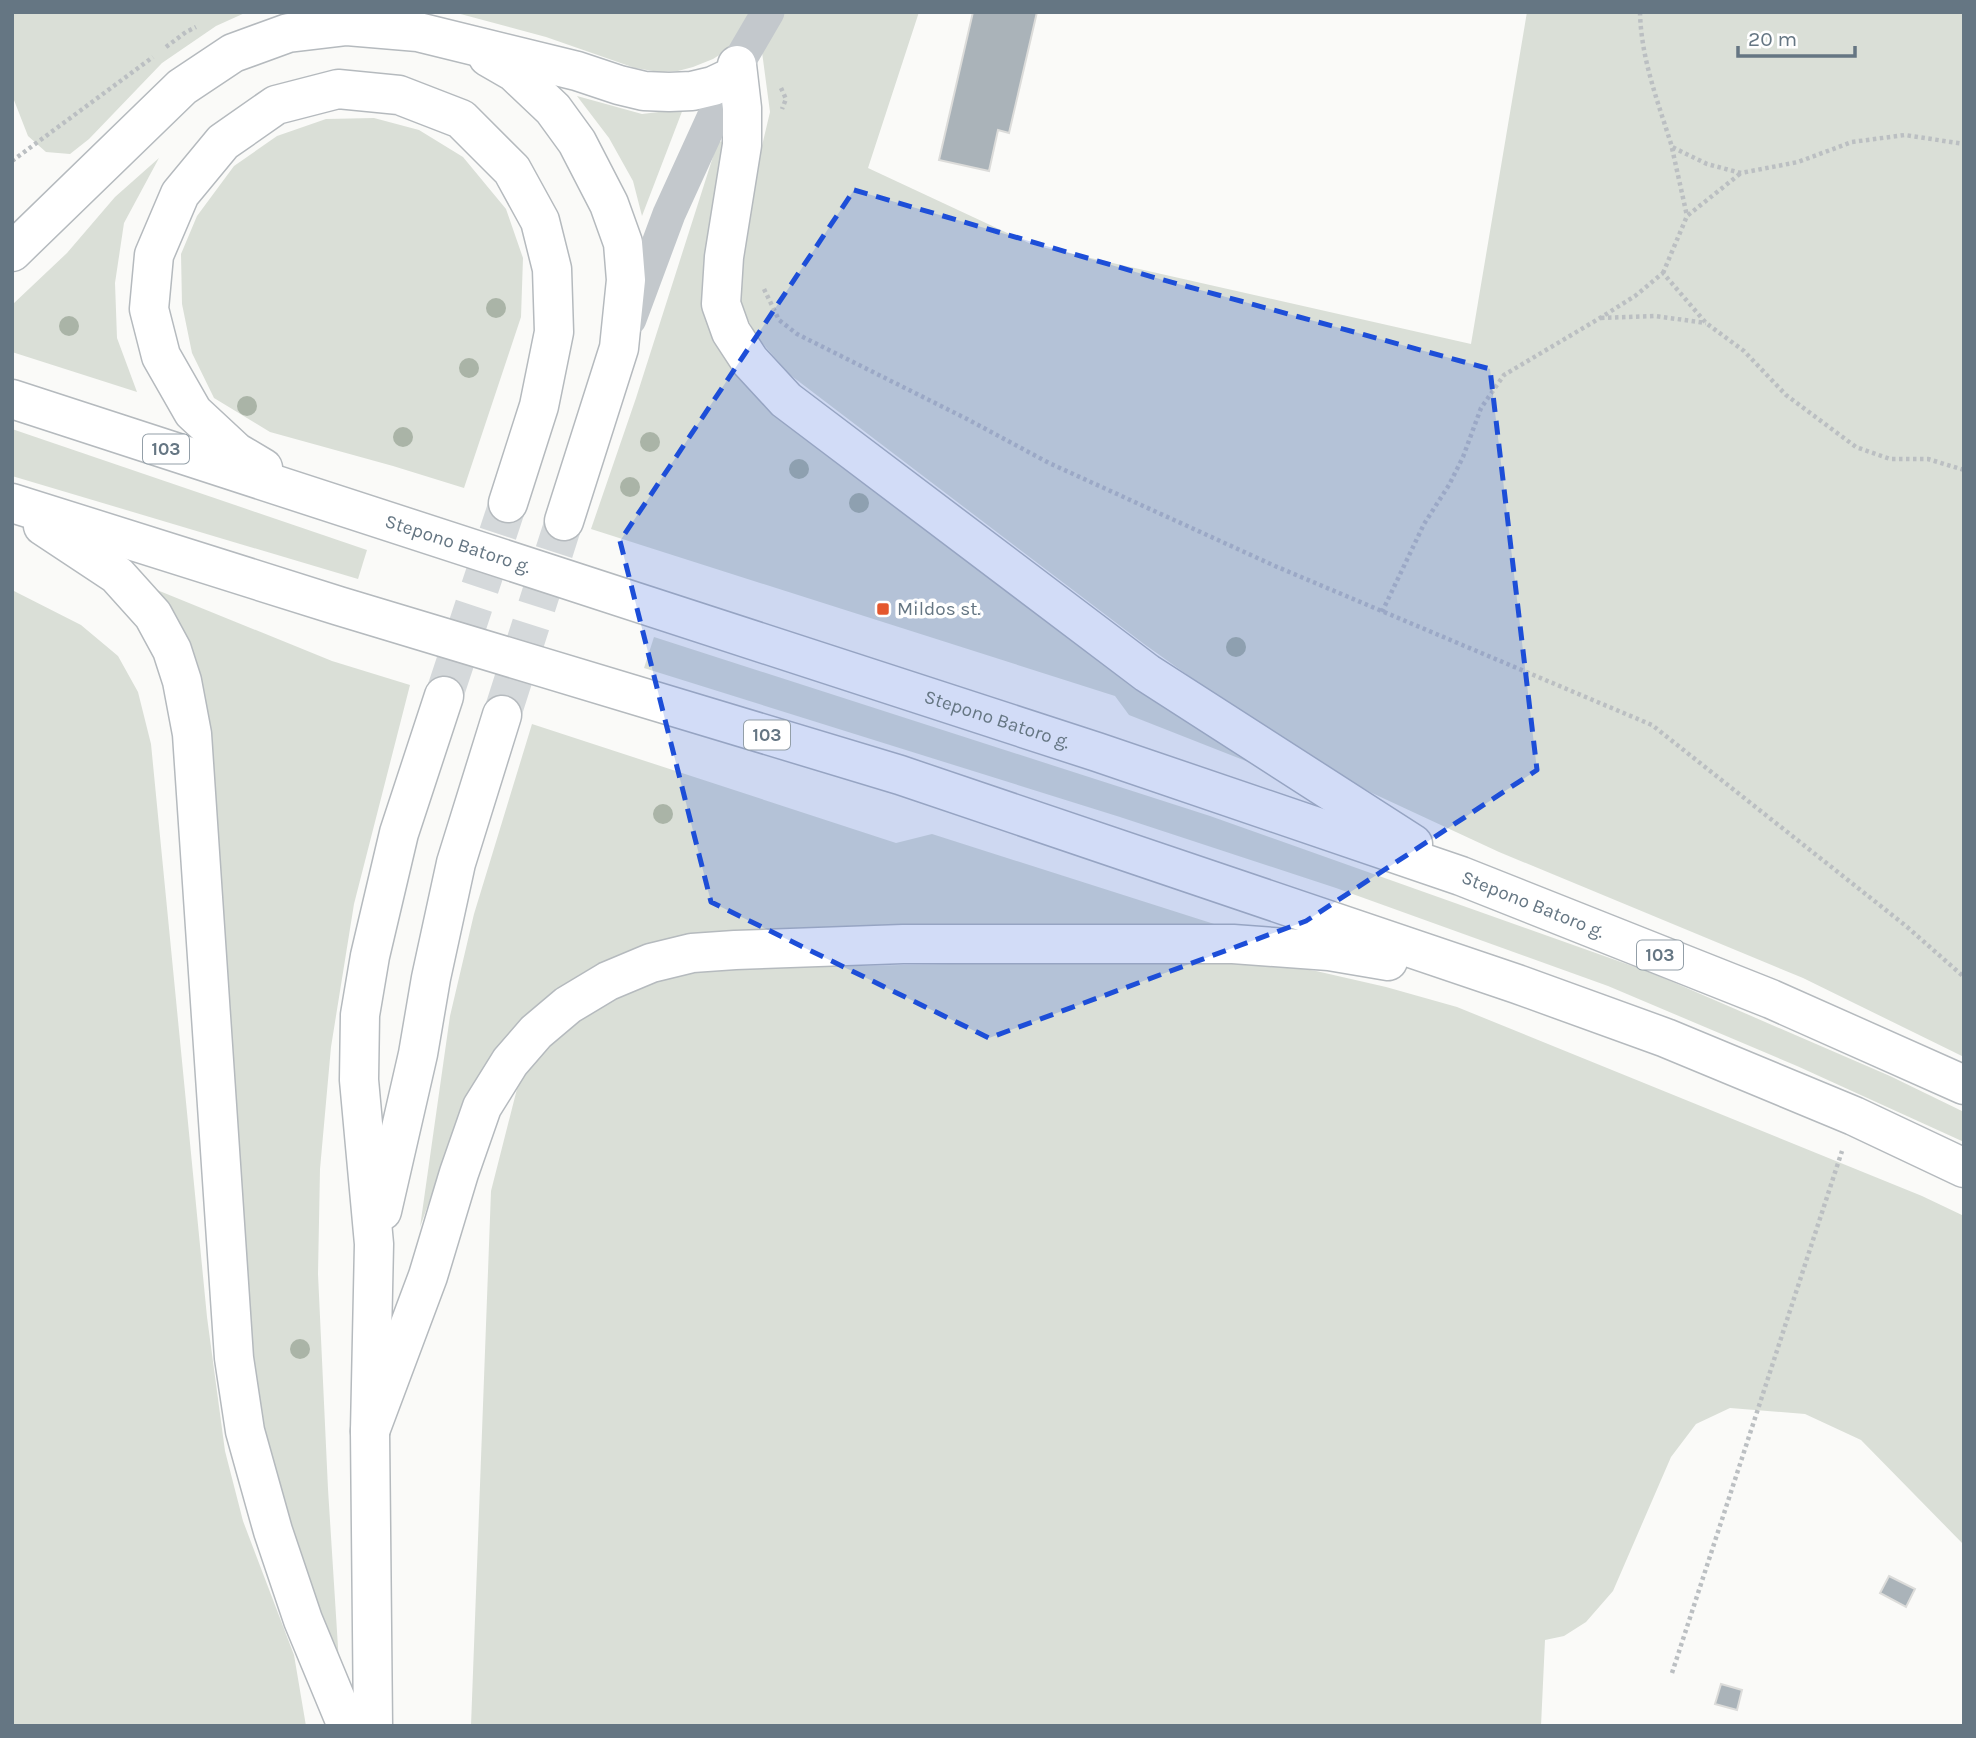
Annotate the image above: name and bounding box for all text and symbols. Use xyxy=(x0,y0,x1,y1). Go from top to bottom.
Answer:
scale bar xyxy=(1738,14,1855,58)
text: 20 m xyxy=(1748,27,1797,51)
road number: 103 xyxy=(143,434,189,463)
street label: Stepono Batoro g. xyxy=(382,510,534,578)
place label: Mildos st. xyxy=(897,598,981,620)
marker: Mildos st. xyxy=(875,601,891,617)
street label: Stepono Batoro g. xyxy=(921,686,1073,754)
road number: 103 xyxy=(744,720,790,750)
street label: Stepono Batoro g. xyxy=(1458,866,1608,943)
road number: 103 xyxy=(1637,940,1683,970)

